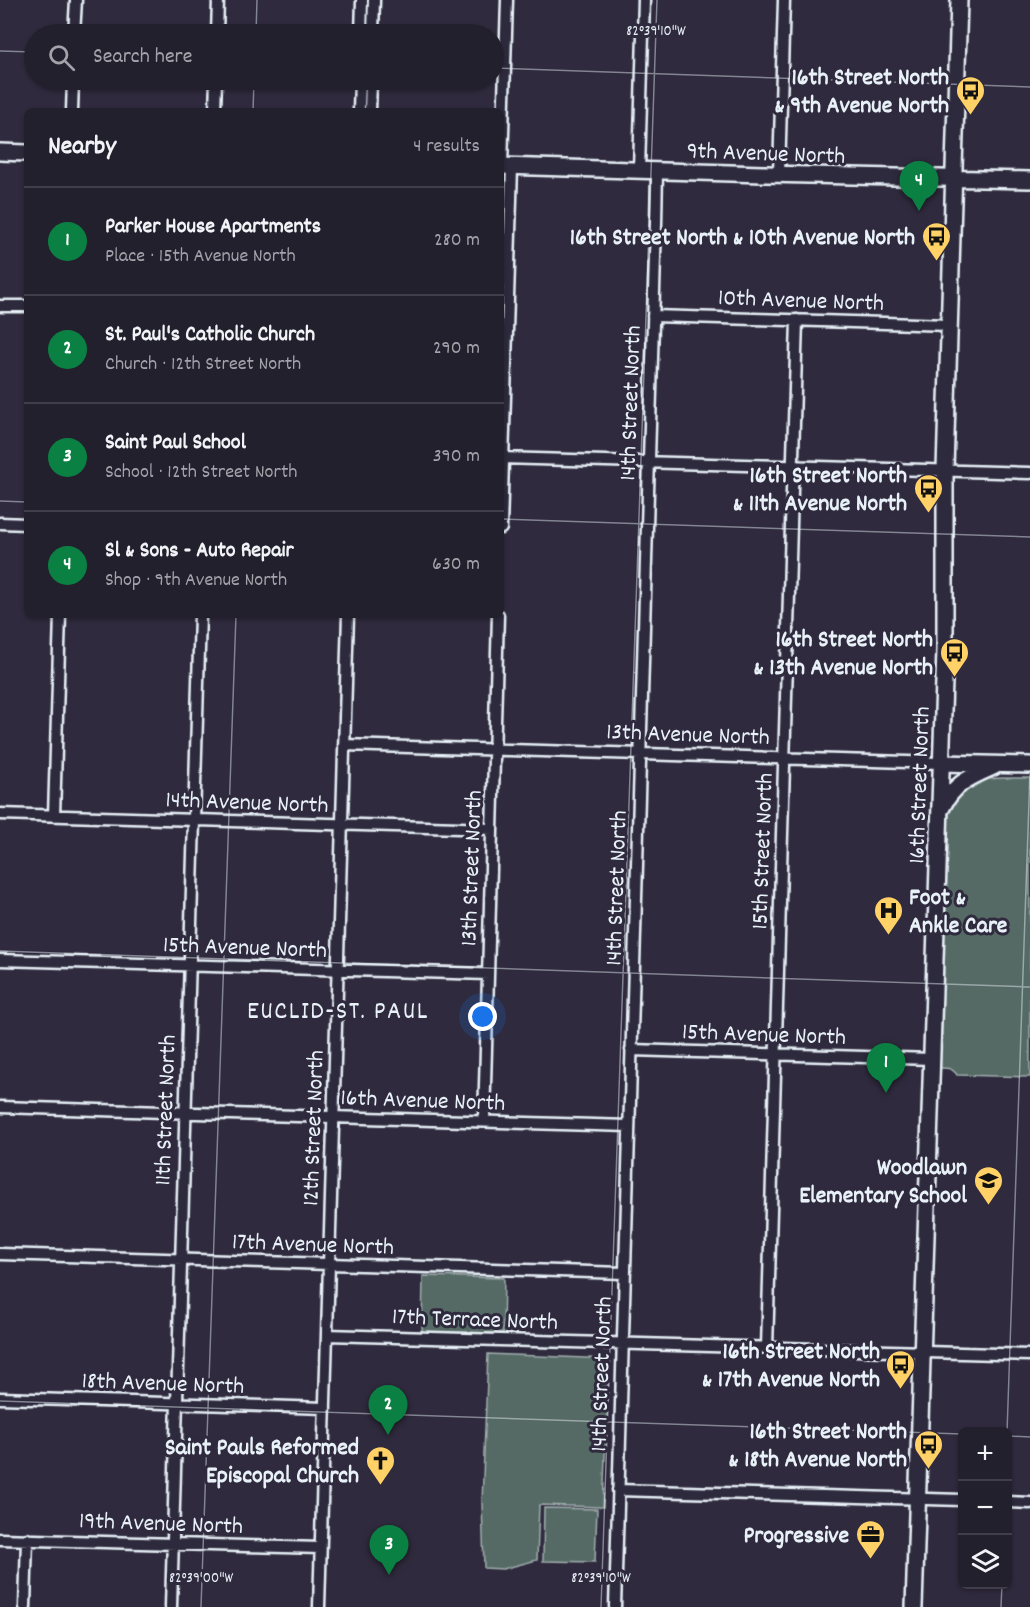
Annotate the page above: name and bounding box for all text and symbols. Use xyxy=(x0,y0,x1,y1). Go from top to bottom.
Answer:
text: 82°39'10"W xyxy=(626,21,686,43)
search box xyxy=(24,24,504,90)
icon: search xyxy=(45,41,78,74)
text: Search here xyxy=(93,42,192,73)
place label: 16th Street North & 9th Avenue North xyxy=(774,62,949,124)
bus stop icon: 16th Street North & 9th Avenue North xyxy=(954,74,986,116)
text: Nearby xyxy=(48,129,116,166)
text: 4 results xyxy=(413,133,480,161)
street label: 9th Avenue North xyxy=(686,135,846,175)
pin: 4 xyxy=(900,162,938,211)
text: Parker House Apartments xyxy=(105,212,321,243)
bus stop icon: 16th Street North & 10th Avenue North xyxy=(920,220,952,262)
place label: 16th Street North & 10th Avenue North xyxy=(570,222,915,256)
text: 1 xyxy=(65,227,70,255)
text: 280 m xyxy=(434,227,480,255)
text: Place · 15th Avenue North xyxy=(105,243,296,271)
street label: 10th Avenue North xyxy=(717,282,885,322)
text: St. Paul's Catholic Church xyxy=(105,320,315,351)
street label: 14th Street North xyxy=(612,325,652,481)
text: 2 xyxy=(63,335,72,363)
text: 290 m xyxy=(433,335,480,363)
text: Church · 12th Street North xyxy=(105,351,301,379)
text: Saint Paul School xyxy=(105,428,246,459)
text: 3 xyxy=(63,443,72,471)
text: 390 m xyxy=(433,443,480,471)
text: School · 12th Street North xyxy=(105,459,297,487)
place label: 16th Street North & 11th Avenue North xyxy=(733,460,907,522)
bus stop icon: 16th Street North & 11th Avenue North xyxy=(912,472,944,514)
text: Sl & Sons - Auto Repair xyxy=(105,536,294,567)
text: 4 xyxy=(63,551,72,579)
text: 630 m xyxy=(432,551,480,579)
text: Shop · 9th Avenue North xyxy=(105,567,287,595)
place label: 16th Street North & 13th Avenue North xyxy=(753,624,933,686)
bus stop icon: 16th Street North & 13th Avenue North xyxy=(938,636,970,678)
street label: 16th Street North xyxy=(901,706,941,864)
street label: 13th Avenue North xyxy=(605,716,770,756)
street label: 15th Street North xyxy=(744,772,784,930)
street label: 14th Avenue North xyxy=(165,784,329,824)
street label: 13th Street North xyxy=(453,789,493,947)
street label: 14th Street North xyxy=(598,810,638,966)
place label: Foot & Ankle Care xyxy=(909,882,1008,944)
hospital icon: Foot & Ankle Care xyxy=(872,894,904,936)
street label: 15th Avenue North xyxy=(162,929,328,969)
district label: EUCLID-ST. PAUL xyxy=(247,994,429,1031)
your location xyxy=(468,1002,497,1031)
street label: 15th Avenue North xyxy=(681,1016,847,1056)
street label: 11th Street North xyxy=(147,1034,187,1186)
pin: 1 xyxy=(866,1044,906,1093)
street label: 12th Street North xyxy=(295,1049,335,1207)
street label: 16th Avenue North xyxy=(340,1082,506,1122)
place label: Woodlawn Elementary School xyxy=(799,1152,967,1214)
school or university icon: Woodlawn Elementary School xyxy=(972,1164,1004,1206)
street label: 17th Avenue North xyxy=(231,1226,395,1266)
street label: 14th Street North xyxy=(583,1296,623,1452)
street label: 17th Terrace North xyxy=(391,1301,558,1341)
place label: 16th Street North & 17th Avenue North xyxy=(702,1336,880,1398)
bus stop icon: 16th Street North & 17th Avenue North xyxy=(885,1348,917,1390)
street label: 18th Avenue North xyxy=(81,1365,245,1405)
pin: 2 xyxy=(368,1386,408,1435)
place label: 16th Street North & 18th Avenue North xyxy=(728,1416,907,1478)
map controls xyxy=(958,1427,1012,1589)
button: + xyxy=(958,1427,1012,1481)
bus stop icon: 16th Street North & 18th Avenue North xyxy=(912,1428,944,1470)
place label: Saint Pauls Reformed Episcopal Church xyxy=(165,1432,359,1494)
church icon: Saint Pauls Reformed Episcopal Church xyxy=(364,1444,396,1486)
button: − xyxy=(958,1481,1012,1535)
street label: 19th Avenue North xyxy=(78,1505,243,1545)
office icon: Progressive xyxy=(854,1518,886,1560)
place label: Progressive xyxy=(743,1520,849,1554)
pin: 3 xyxy=(370,1526,408,1575)
button: layers xyxy=(958,1535,1012,1589)
text: 82°39'00"W xyxy=(169,1568,233,1590)
text: 82°39'10"W xyxy=(571,1568,631,1590)

